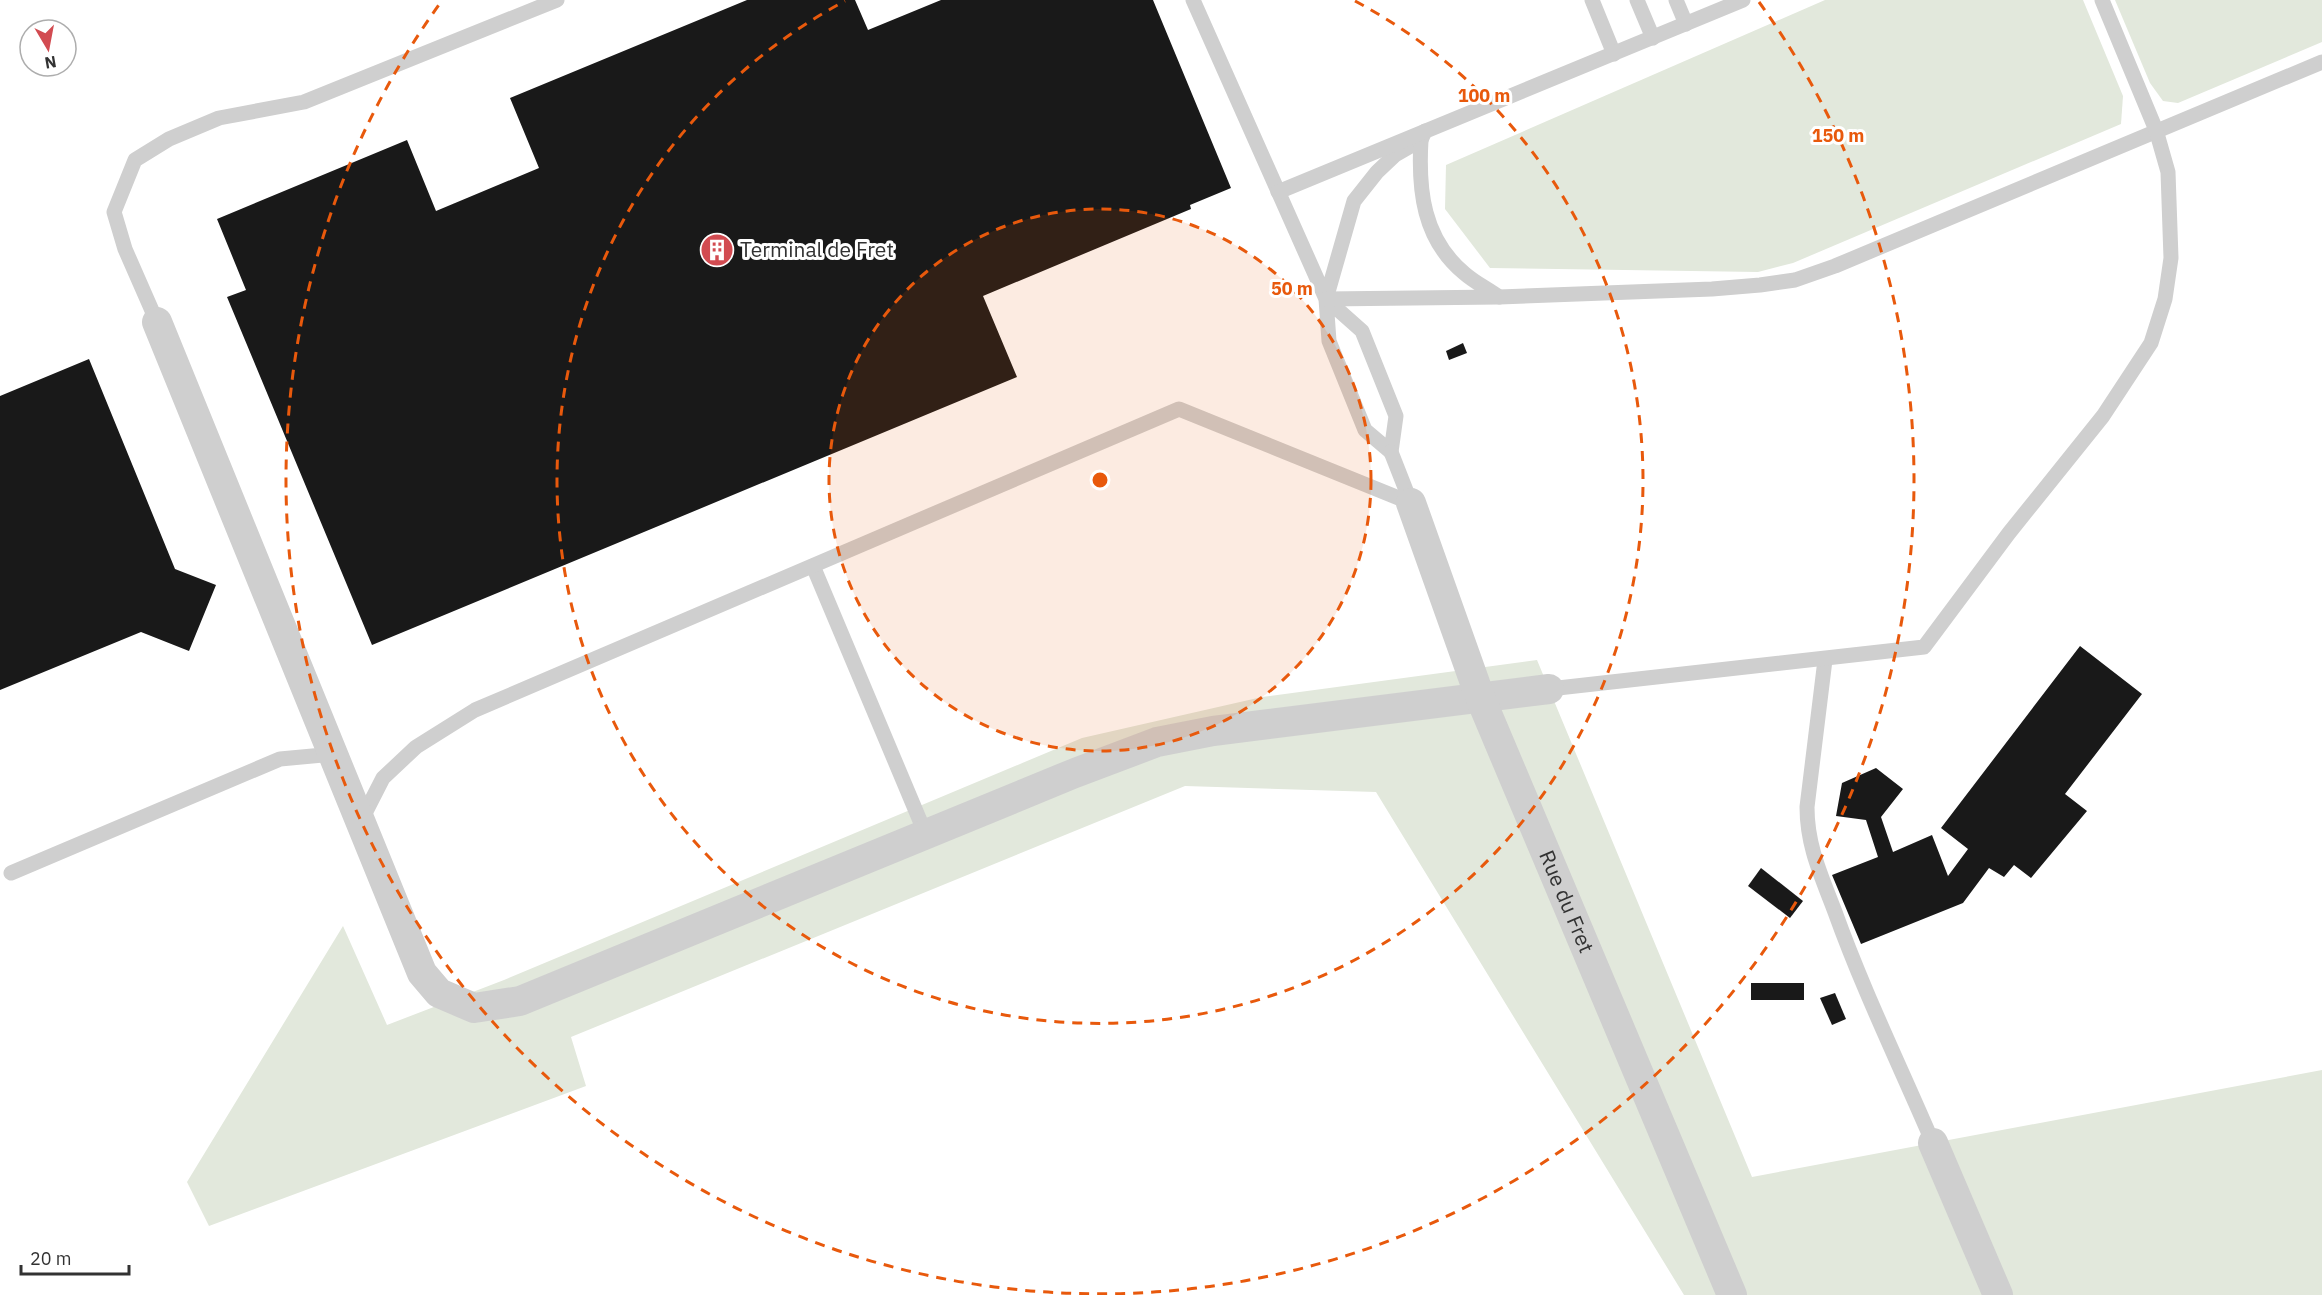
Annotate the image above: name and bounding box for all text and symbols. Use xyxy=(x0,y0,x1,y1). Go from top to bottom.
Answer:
north arrow xyxy=(18,18,78,78)
text: N xyxy=(43,52,58,74)
text: 100 m xyxy=(1458,84,1510,107)
text: 150 m xyxy=(1812,124,1864,147)
building icon: Terminal de Fret xyxy=(699,232,735,268)
place label: Terminal de Fret xyxy=(740,235,894,263)
text: 50 m xyxy=(1271,277,1313,300)
centre of rings xyxy=(1090,470,1110,490)
street label: Rue du Fret xyxy=(1533,846,1601,957)
scale bar xyxy=(21,1238,129,1276)
text: 20 m xyxy=(30,1247,72,1270)

